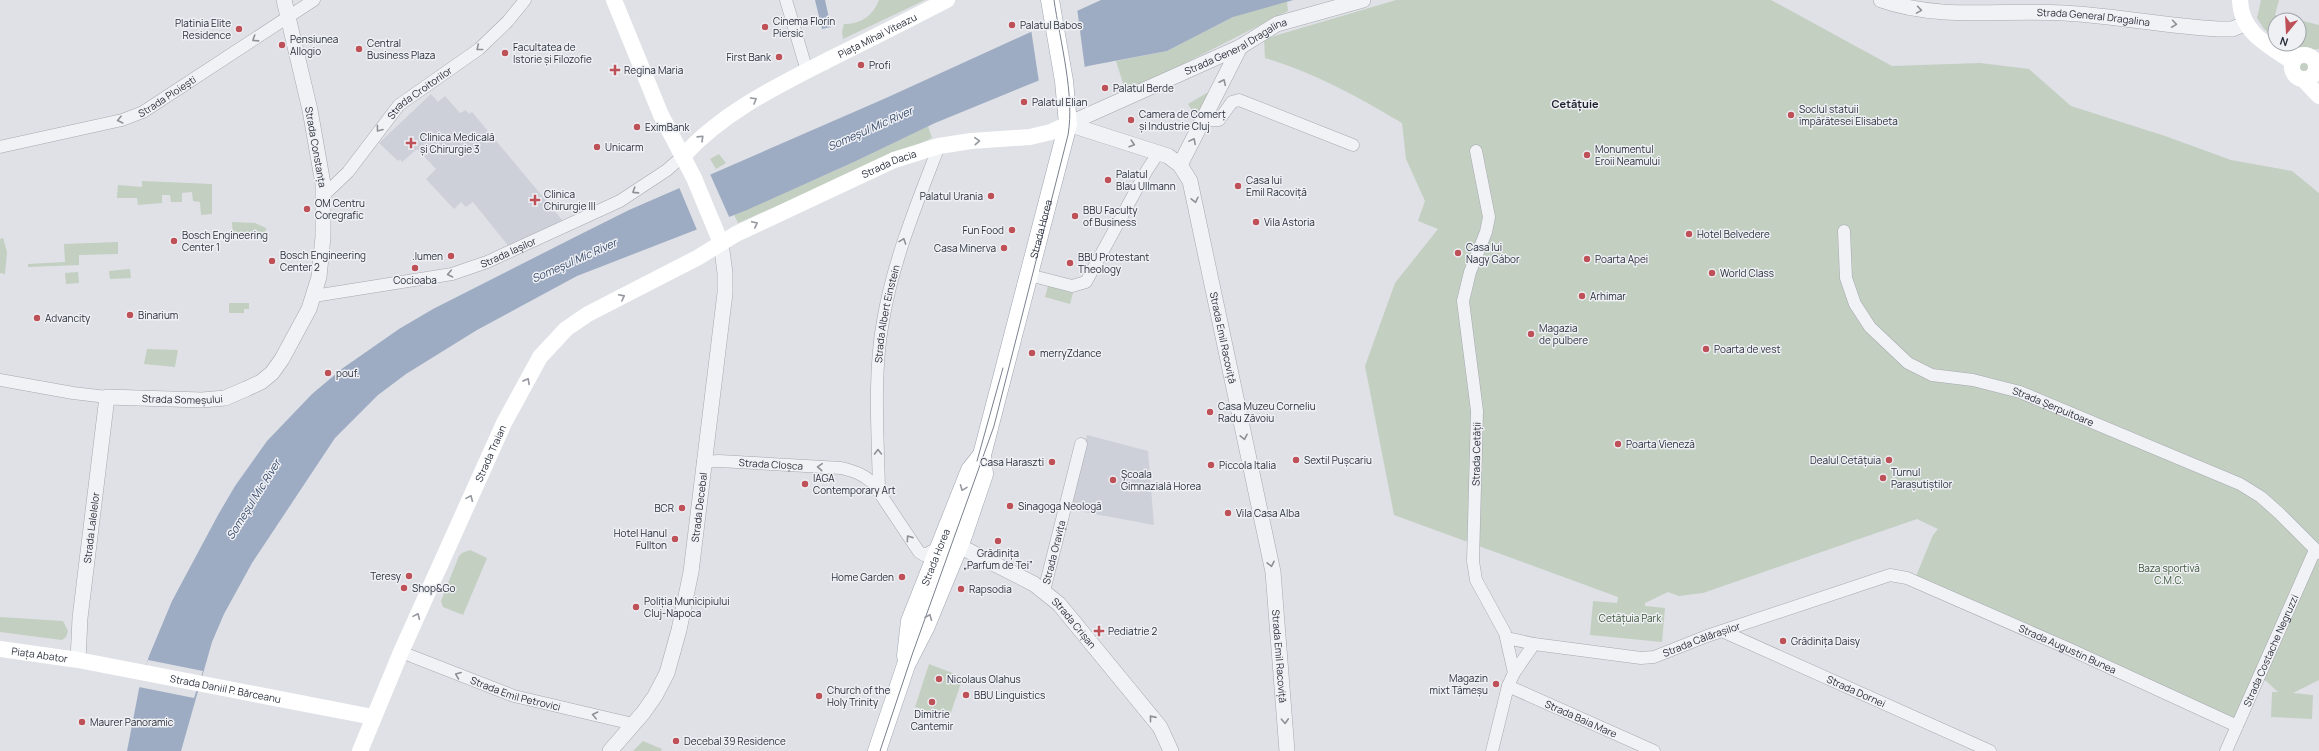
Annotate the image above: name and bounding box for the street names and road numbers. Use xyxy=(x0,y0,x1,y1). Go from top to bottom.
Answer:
street label: Strada General Dragalina xyxy=(2037,5,2151,29)
street label: Piața Mihai Viteazu xyxy=(835,10,919,61)
street label: Strada General Dragalina xyxy=(1182,15,1288,78)
street label: Strada Croitorilor xyxy=(384,63,455,122)
street label: Strada Ploiești xyxy=(136,72,199,120)
street label: Strada Constanța xyxy=(302,105,330,189)
street label: Strada Dacia xyxy=(859,146,918,181)
street label: Strada Horea xyxy=(1026,198,1055,260)
street label: Strada Iașilor xyxy=(478,233,539,271)
street label: Strada Albert Einstein xyxy=(871,263,903,364)
street label: Strada Emil Racoviță xyxy=(1207,290,1240,385)
street label: Strada Șerpuitoare xyxy=(2011,383,2096,429)
street label: Strada Someșului xyxy=(142,391,223,407)
street label: Strada Cetății xyxy=(1468,422,1484,486)
street label: Strada Traian xyxy=(471,423,509,484)
street label: Strada Cloșca xyxy=(738,455,803,473)
street label: Strada Decebal xyxy=(688,472,710,543)
street label: Strada Lalelelor xyxy=(80,491,102,564)
street label: Strada Oravița xyxy=(1039,519,1069,586)
street label: Strada Horea xyxy=(918,526,953,588)
street label: Strada Costache Negruzzi xyxy=(2240,592,2301,709)
street label: Strada Crișan xyxy=(1049,594,1100,651)
street label: Strada Emil Racoviță xyxy=(1269,609,1290,703)
street label: Strada Călărașilor xyxy=(1660,618,1742,660)
street label: Strada Augustin Bunea xyxy=(2016,621,2119,677)
street label: Piața Abator xyxy=(11,644,69,666)
street label: Strada Daniil P. Bărceanu xyxy=(169,671,282,706)
street label: Strada Dornei xyxy=(1825,672,1888,710)
street label: Strada Emil Petrovici xyxy=(468,673,562,714)
street label: Strada Baia Mare xyxy=(1543,696,1620,741)

